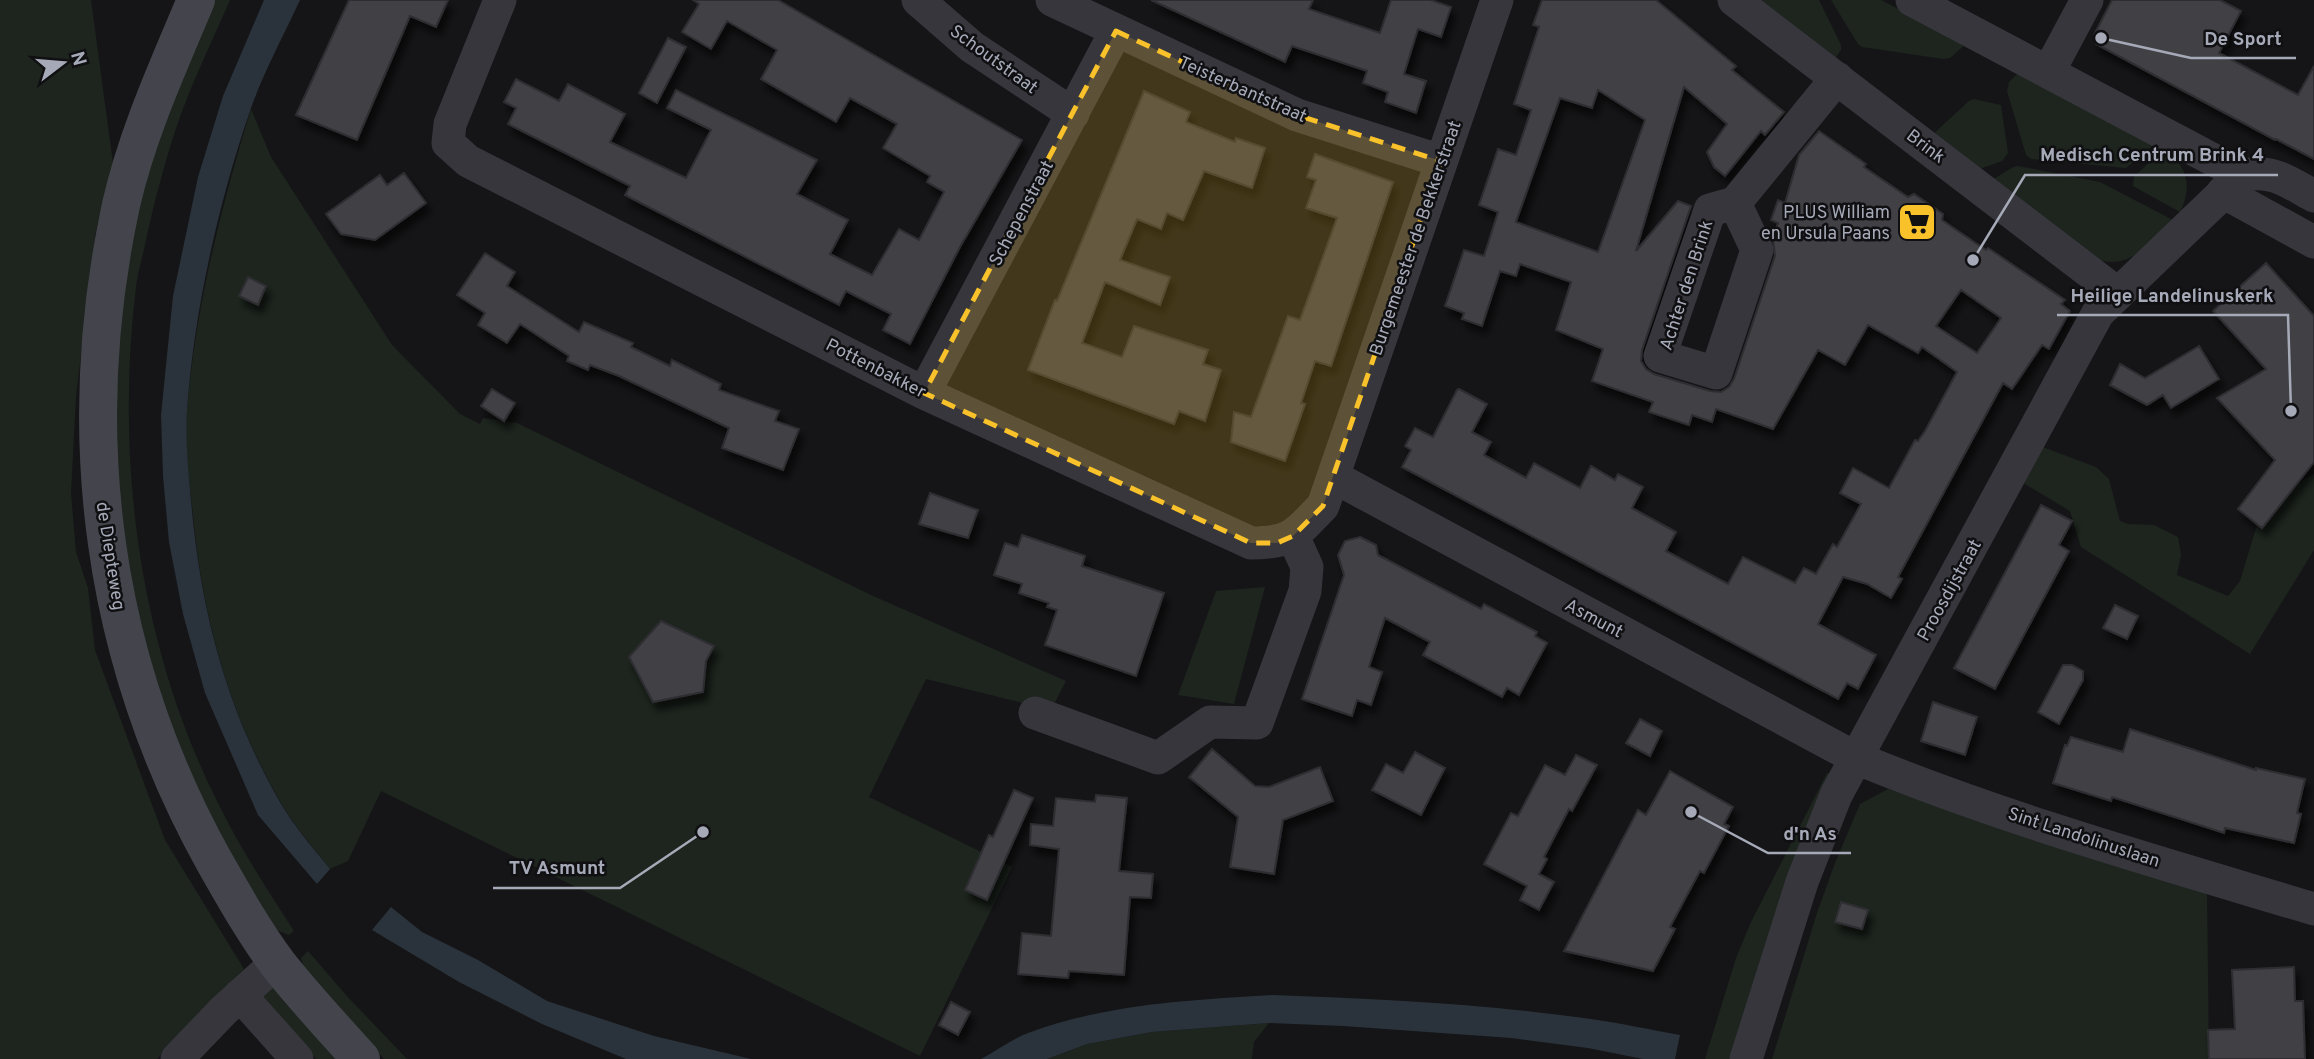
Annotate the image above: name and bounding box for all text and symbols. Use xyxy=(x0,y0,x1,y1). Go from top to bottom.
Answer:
callout: De Sport xyxy=(2191,18,2296,58)
street label: Schoutstraat xyxy=(945,21,1042,100)
north arrow xyxy=(28,28,98,98)
text: De Sport xyxy=(2204,28,2282,52)
text: N xyxy=(64,49,91,69)
street label: Teisterbantstraat xyxy=(1175,52,1310,129)
street label: Burgemeester de Bekkerstraat xyxy=(1365,118,1468,359)
street label: Brink xyxy=(1901,125,1949,169)
callout: Medisch Centrum Brink 4 xyxy=(2025,135,2278,175)
text: Medisch Centrum Brink 4 xyxy=(2040,144,2264,168)
street label: Schepenstraat xyxy=(985,157,1060,271)
supermarket icon: PLUS William en Ursula Paans xyxy=(1896,201,1938,243)
place label: PLUS William en Ursula Paans xyxy=(1761,202,1890,246)
street label: Achter den Brink xyxy=(1655,217,1719,354)
callout: Heilige Landelinuskerk xyxy=(2057,275,2288,315)
text: Heilige Landelinuskerk xyxy=(2070,285,2274,309)
street label: Pottenbakker xyxy=(821,334,929,404)
street label: de Diepteweg xyxy=(90,500,129,612)
street label: Proosdijstraat xyxy=(1913,536,1988,646)
street label: Asmunt xyxy=(1560,594,1626,644)
street label: Sint Landolinuslaan xyxy=(2005,803,2163,874)
callout: d'n As xyxy=(1768,813,1851,853)
text: d'n As xyxy=(1783,823,1837,847)
callout: TV Asmunt xyxy=(493,848,620,888)
text: TV Asmunt xyxy=(509,857,605,881)

